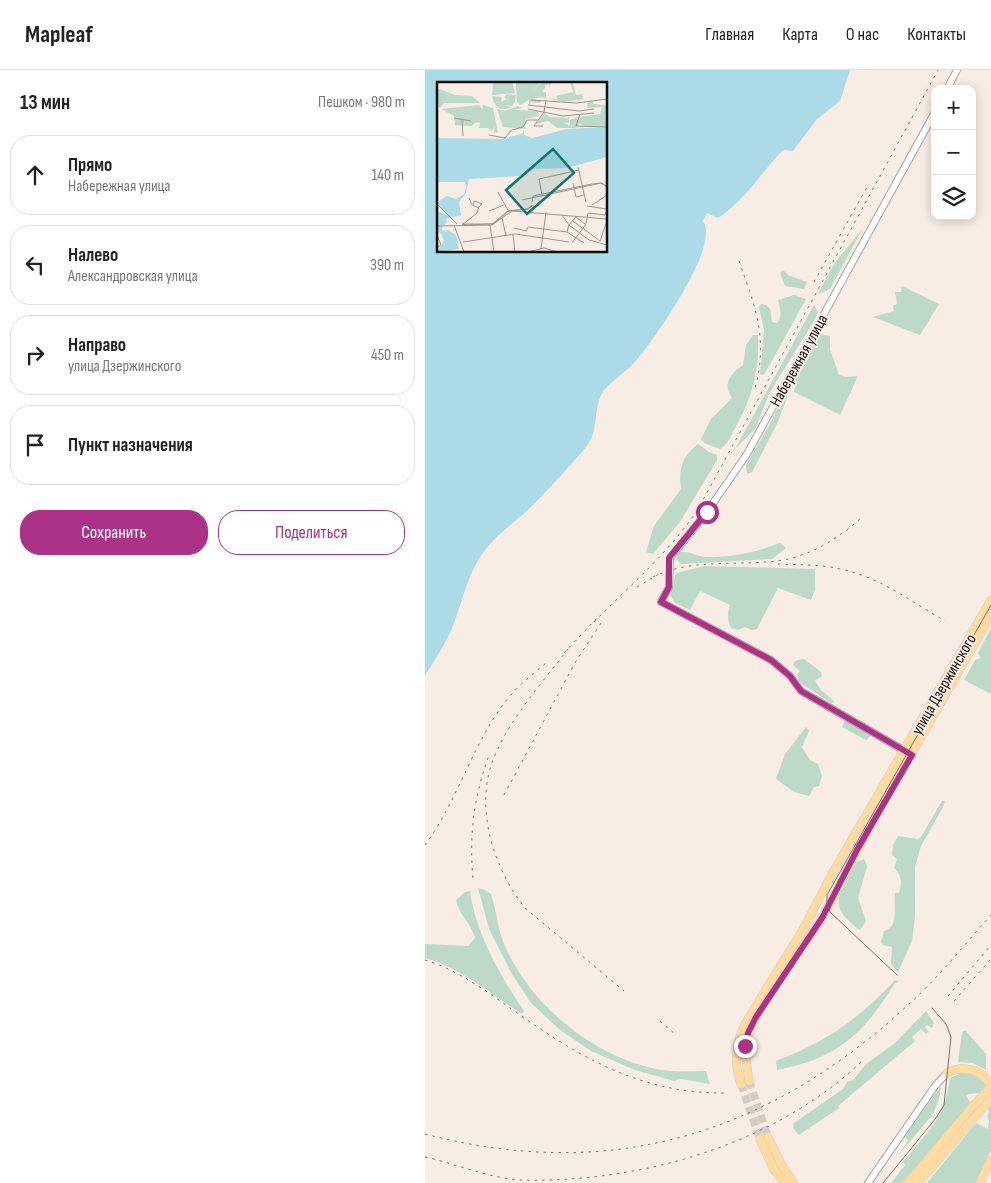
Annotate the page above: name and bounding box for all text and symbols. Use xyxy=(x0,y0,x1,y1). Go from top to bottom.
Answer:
text: Mapleaf xyxy=(25,20,93,49)
text: Главная xyxy=(705,24,754,45)
text: Карта xyxy=(782,24,818,45)
text: О нас xyxy=(846,24,879,45)
text: Контакты xyxy=(907,24,966,45)
inset map xyxy=(437,82,607,252)
map controls xyxy=(931,85,976,220)
button: + xyxy=(931,85,976,130)
text: 13 мин xyxy=(20,90,70,115)
text: Пешком · 980 m xyxy=(318,93,405,112)
button: − xyxy=(931,130,976,175)
text: Прямо xyxy=(68,154,112,177)
icon: ahead xyxy=(21,161,49,189)
text: 140 m xyxy=(372,166,404,185)
button: layers xyxy=(931,175,976,220)
text: Набережная улица xyxy=(68,177,171,196)
text: Налево xyxy=(68,244,118,267)
icon: left xyxy=(21,251,49,279)
text: 390 m xyxy=(370,256,404,275)
text: Александровская улица xyxy=(68,267,198,286)
street label: Набережная улица xyxy=(766,311,832,410)
text: Направо xyxy=(68,334,126,357)
icon: right xyxy=(21,341,49,369)
text: 450 m xyxy=(371,346,404,365)
text: улица Дзержинского xyxy=(68,357,181,376)
icon: arrive xyxy=(21,431,49,459)
text: Пункт назначения xyxy=(68,434,193,457)
route start xyxy=(696,501,719,524)
button: Сохранить xyxy=(20,510,208,555)
button: Поделиться xyxy=(218,510,405,555)
street label: улица Дзержинского xyxy=(908,631,981,739)
route end xyxy=(734,1035,757,1058)

